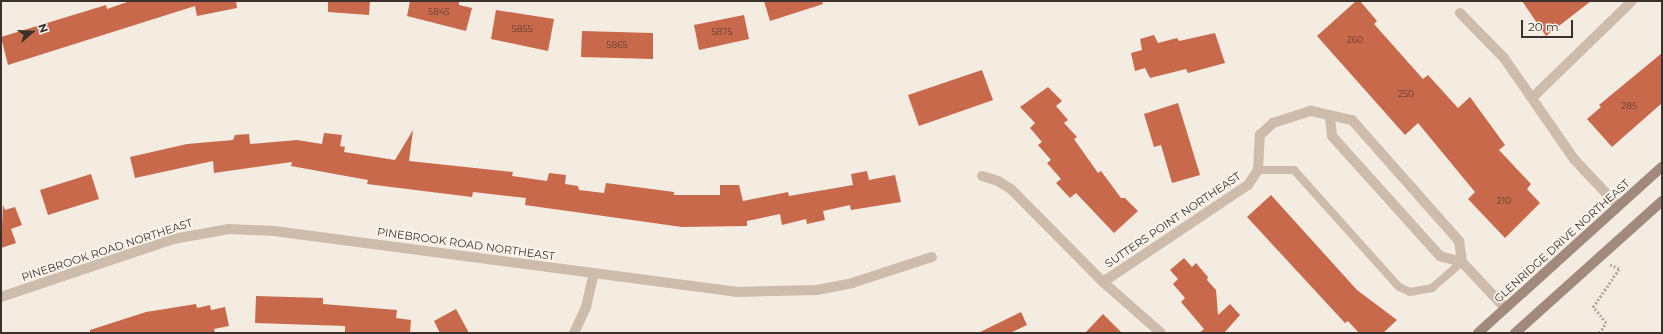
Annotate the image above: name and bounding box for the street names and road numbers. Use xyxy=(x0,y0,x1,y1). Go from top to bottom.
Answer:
street label: SUTTERS POINT NORTHEAST xyxy=(1103,169,1243,271)
street label: GLENRIDGE DRIVE NORTHEAST xyxy=(1492,177,1632,305)
street label: PINEBROOK ROAD NORTHEAST xyxy=(20,216,194,284)
street label: PINEBROOK ROAD NORTHEAST xyxy=(376,225,556,263)

